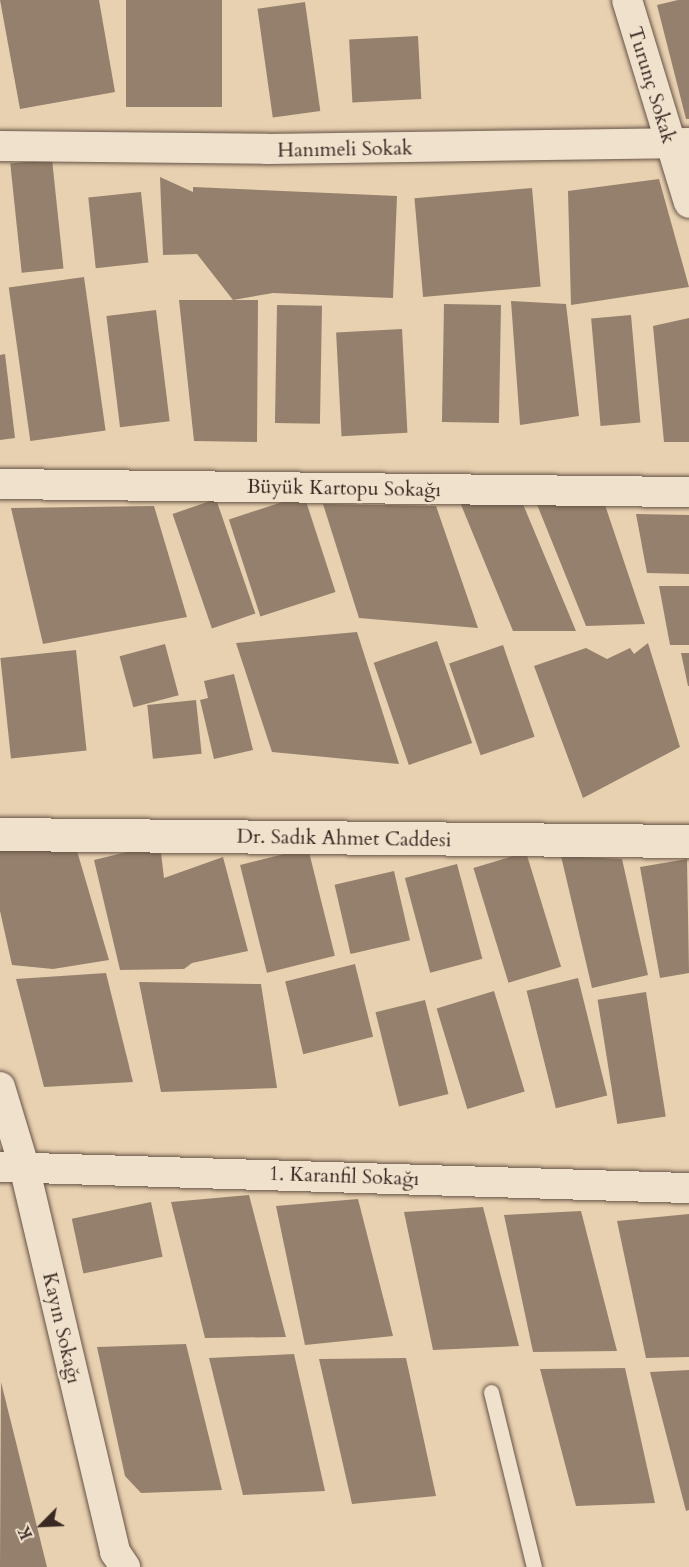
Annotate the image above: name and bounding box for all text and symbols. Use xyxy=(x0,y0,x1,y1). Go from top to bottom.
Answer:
street label: Turunç Sokak xyxy=(623,24,681,146)
street label: Hanımeli Sokak xyxy=(277,136,413,162)
street label: Büyük Kartopu Sokağı xyxy=(247,474,441,502)
street label: Dr. Sadık Ahmet Caddesi xyxy=(237,824,451,852)
street label: 1. Karanfil Sokağı xyxy=(269,1161,419,1191)
street label: Kayın Sokağı xyxy=(38,1270,86,1386)
north arrow xyxy=(12,1495,72,1555)
text: K xyxy=(13,1522,38,1543)

